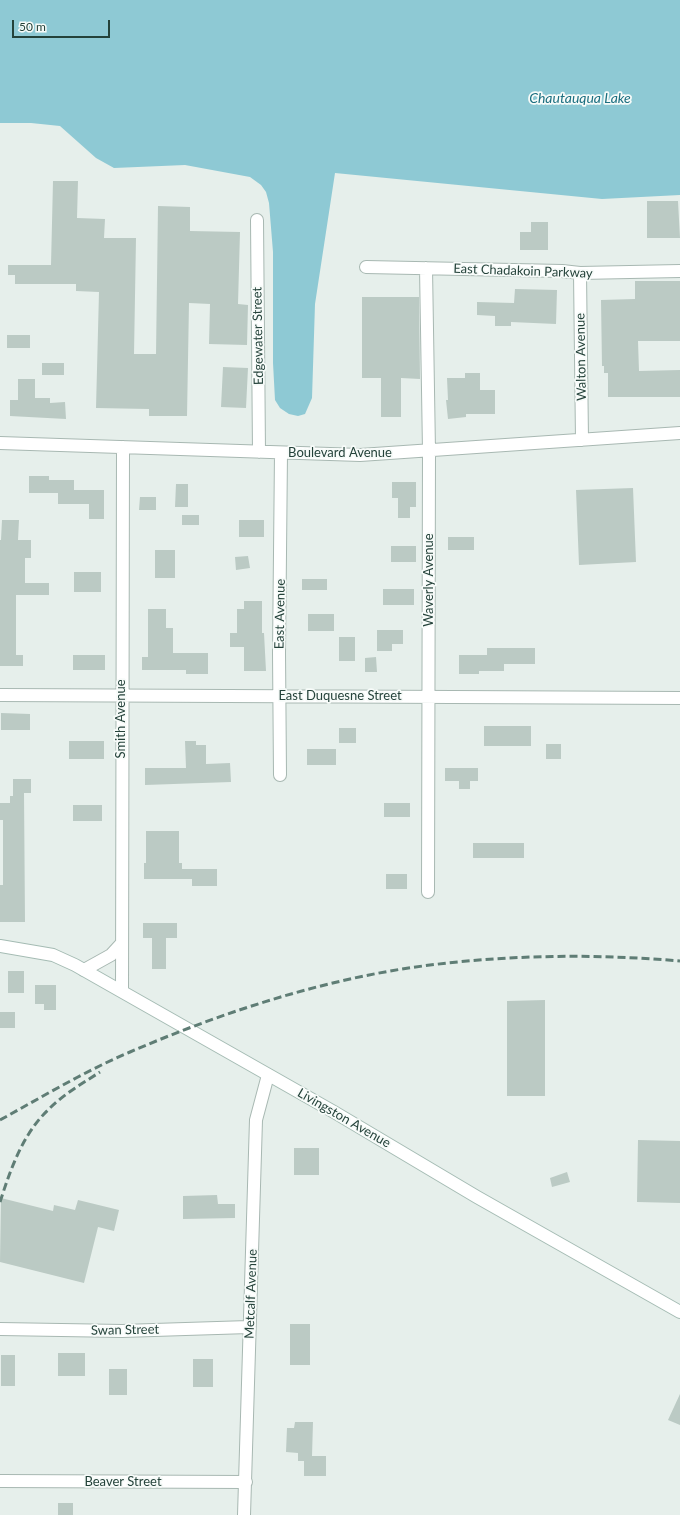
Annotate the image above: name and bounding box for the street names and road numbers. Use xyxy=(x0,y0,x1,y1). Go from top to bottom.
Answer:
street label: East Chadakoin Parkway xyxy=(453,261,593,281)
street label: Edgewater Street xyxy=(249,287,267,385)
street label: Walton Avenue xyxy=(572,313,590,401)
street label: Boulevard Avenue xyxy=(288,445,392,461)
street label: Waverly Avenue xyxy=(421,533,437,627)
street label: East Avenue xyxy=(272,579,288,649)
street label: Smith Avenue xyxy=(113,679,129,759)
street label: East Duquesne Street xyxy=(278,688,402,704)
street label: Livingston Avenue xyxy=(295,1085,393,1151)
street label: Metcalf Avenue xyxy=(242,1249,260,1339)
street label: Swan Street xyxy=(91,1322,159,1338)
street label: Beaver Street xyxy=(84,1474,162,1490)

